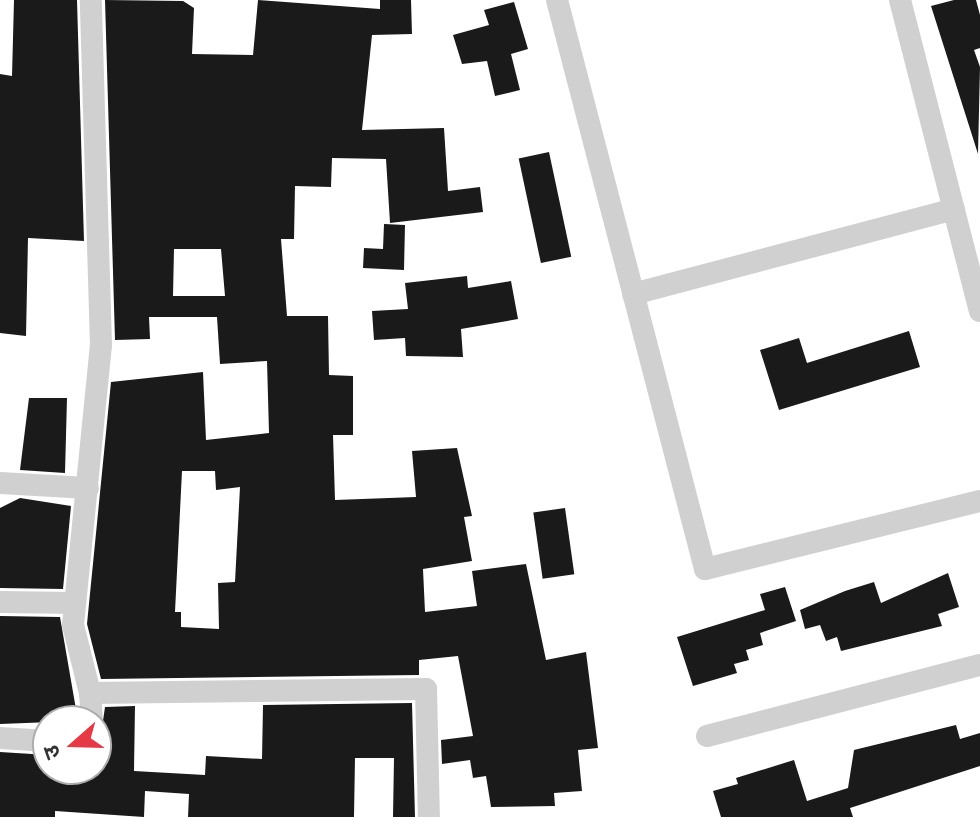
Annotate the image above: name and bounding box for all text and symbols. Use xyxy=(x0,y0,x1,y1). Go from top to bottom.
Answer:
north arrow xyxy=(32,705,112,785)
text: उ xyxy=(36,742,67,763)

